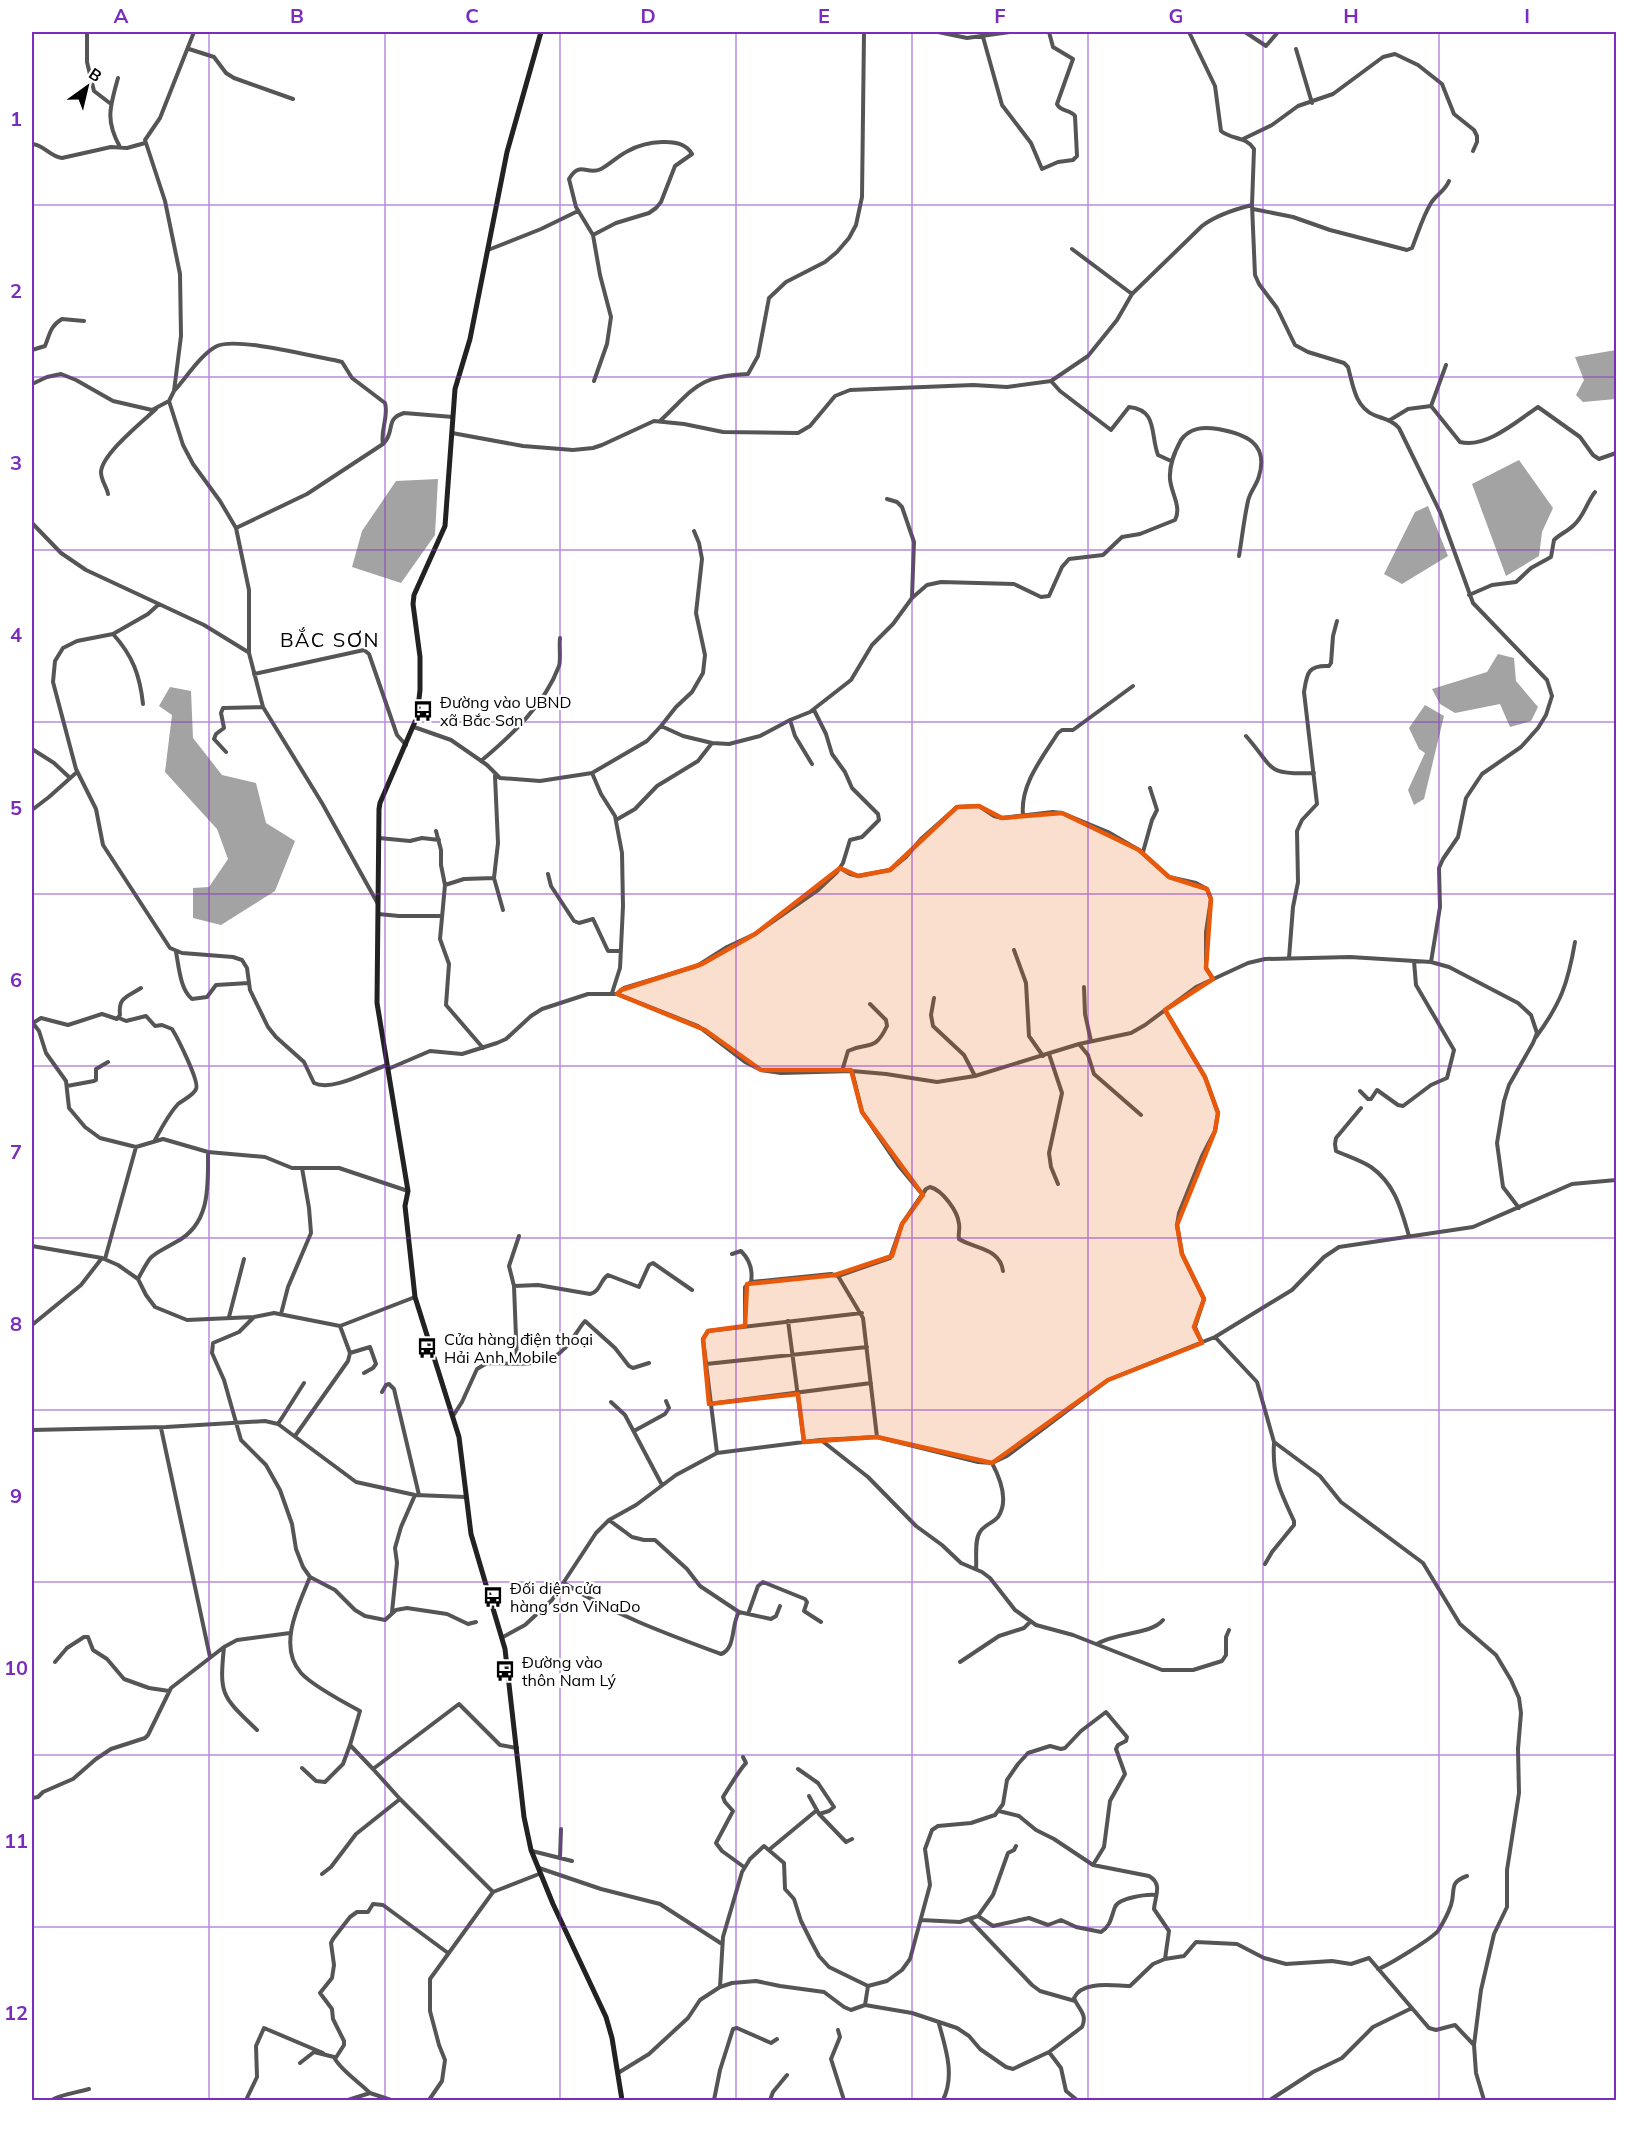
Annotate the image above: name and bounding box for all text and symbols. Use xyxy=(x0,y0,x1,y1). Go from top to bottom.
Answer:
text: A xyxy=(114,3,129,28)
text: B xyxy=(290,3,304,28)
text: C xyxy=(465,3,479,28)
text: D xyxy=(640,3,656,28)
text: E xyxy=(818,3,830,28)
text: F xyxy=(994,3,1006,28)
text: G xyxy=(1169,3,1183,28)
text: H xyxy=(1343,3,1359,28)
text: I xyxy=(1524,3,1530,28)
north arrow xyxy=(57,57,117,117)
text: B xyxy=(85,63,106,86)
text: 1 xyxy=(10,106,22,131)
text: 2 xyxy=(10,278,22,303)
text: 3 xyxy=(10,450,22,475)
text: 4 xyxy=(10,622,22,647)
district label: BẮC SƠN xyxy=(280,627,380,652)
place label: Đường vào UBND xã Bắc Sơn xyxy=(440,692,571,730)
bus stop icon: Đường vào UBND xã Bắc Sơn xyxy=(411,699,435,723)
text: 5 xyxy=(10,795,22,820)
text: 6 xyxy=(10,967,22,992)
text: 7 xyxy=(10,1139,22,1164)
text: 8 xyxy=(10,1311,22,1336)
place label: Cửa hàng điện thoại Hải Anh Mobile xyxy=(444,1329,593,1367)
bus stop icon: Cửa hàng điện thoại Hải Anh Mobile xyxy=(415,1336,439,1360)
text: 9 xyxy=(10,1483,22,1508)
place label: Đối diện cửa hàng sơn ViNaDo xyxy=(510,1578,640,1616)
bus stop icon: Đối diện cửa hàng sơn ViNaDo xyxy=(481,1585,505,1609)
place label: Đường vào thôn Nam Lý xyxy=(522,1652,616,1690)
text: 10 xyxy=(4,1655,28,1680)
bus stop icon: Đường vào thôn Nam Lý xyxy=(493,1659,517,1683)
text: 11 xyxy=(4,1828,28,1853)
text: 12 xyxy=(4,2000,28,2025)

